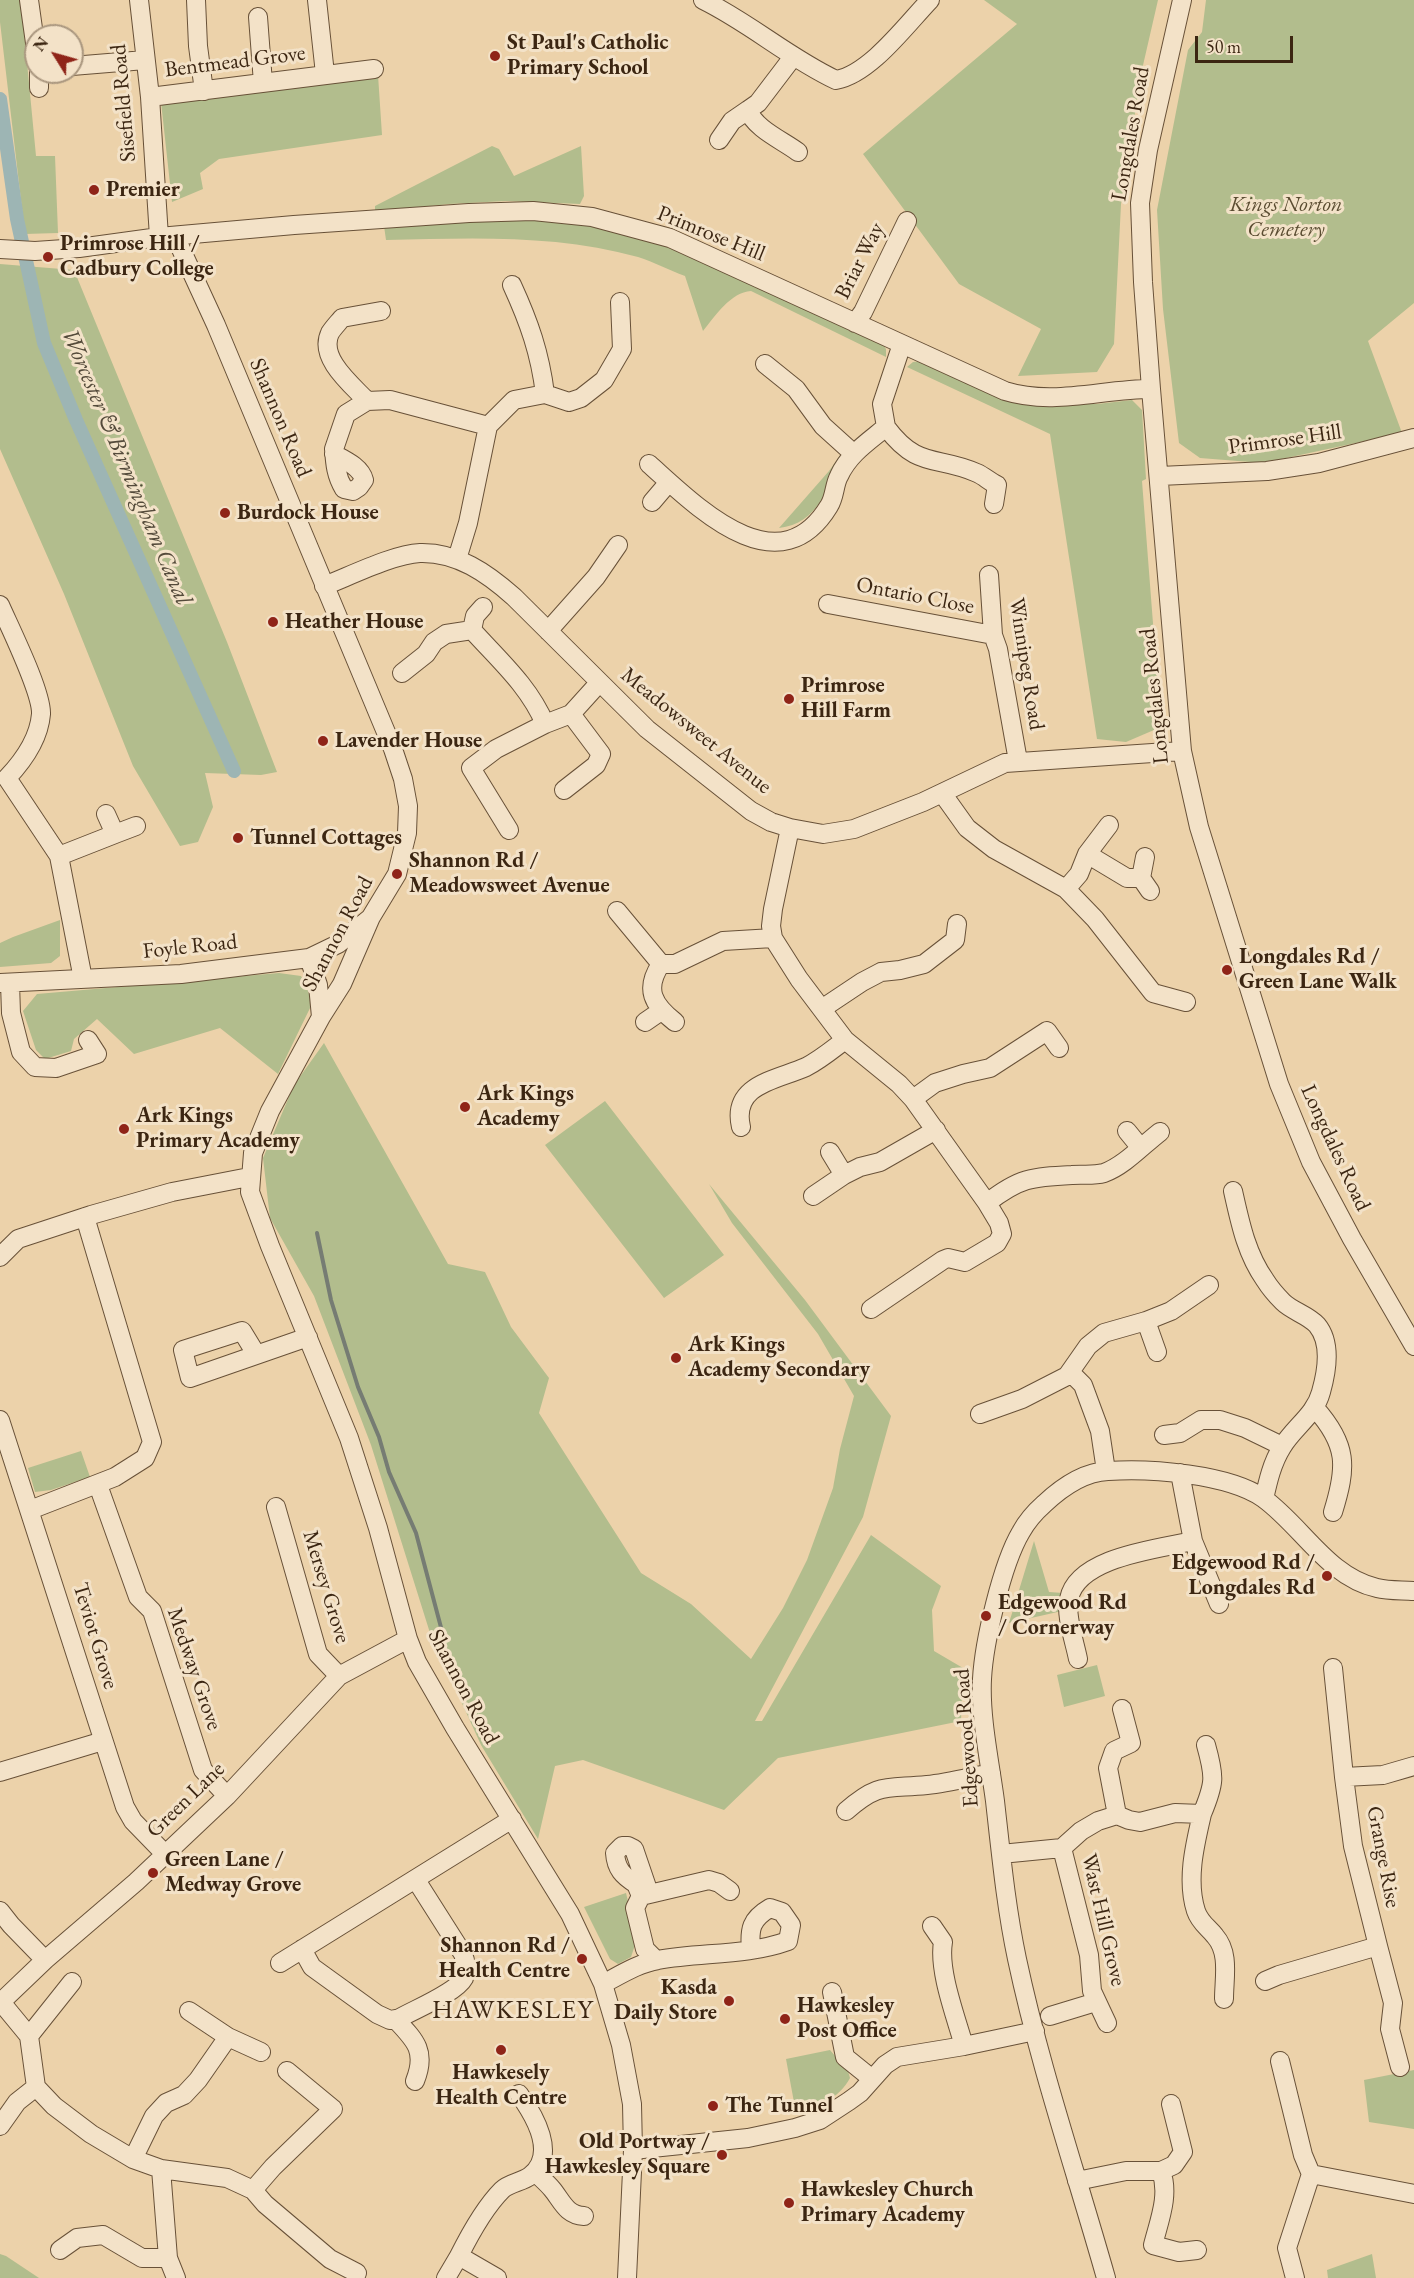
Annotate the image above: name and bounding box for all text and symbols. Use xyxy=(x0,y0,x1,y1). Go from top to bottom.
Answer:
north arrow xyxy=(24,24,84,84)
scale bar xyxy=(1198,24,1296,62)
place label: St Paul's Catholic Primary School xyxy=(507,30,669,82)
text: N xyxy=(29,33,53,56)
text: 50 m xyxy=(1206,35,1241,58)
street label: Bentmead Grove xyxy=(163,40,307,84)
street label: Sisefield Road xyxy=(106,43,142,163)
marker: St Paul's Catholic Primary School xyxy=(488,49,502,63)
street label: Longdales Road xyxy=(1106,65,1156,203)
place label: Premier xyxy=(106,177,180,203)
marker: Premier xyxy=(87,183,101,197)
park label: Kings Norton Cemetery xyxy=(1230,192,1342,243)
street label: Primrose Hill xyxy=(653,200,769,268)
street label: Briar Way xyxy=(830,218,890,304)
place label: Primrose Hill / Cadbury College xyxy=(60,231,214,282)
marker: Primrose Hill / Cadbury College xyxy=(41,250,55,264)
water label: Worcester & Birmingham Canal xyxy=(55,324,197,610)
street label: Shannon Road xyxy=(243,355,317,481)
street label: Primrose Hill xyxy=(1227,419,1343,461)
place label: Burdock House xyxy=(237,500,379,526)
marker: Burdock House xyxy=(218,506,232,520)
street label: Ontario Close xyxy=(854,572,976,620)
street label: Winnipeg Road xyxy=(1003,596,1049,732)
place label: Heather House xyxy=(285,609,423,635)
marker: Heather House xyxy=(266,615,280,629)
street label: Longdales Road xyxy=(1135,627,1175,765)
street label: Meadowsweet Avenue xyxy=(615,662,777,800)
place label: Primrose Hill Farm xyxy=(801,673,891,724)
marker: Primrose Hill Farm xyxy=(782,692,796,706)
place label: Lavender House xyxy=(335,728,482,754)
marker: Lavender House xyxy=(316,734,330,748)
place label: Tunnel Cottages xyxy=(250,825,402,851)
marker: Tunnel Cottages xyxy=(231,831,245,845)
place label: Shannon Rd / Meadowsweet Avenue xyxy=(409,848,610,900)
marker: Shannon Rd / Meadowsweet Avenue xyxy=(390,867,404,881)
street label: Shannon Road xyxy=(297,872,379,996)
street label: Foyle Road xyxy=(141,929,239,965)
place label: Longdales Rd / Green Lane Walk xyxy=(1239,944,1397,996)
marker: Longdales Rd / Green Lane Walk xyxy=(1220,963,1234,977)
place label: Ark Kings Academy xyxy=(477,1081,574,1132)
street label: Longdales Road xyxy=(1294,1081,1376,1215)
marker: Ark Kings Academy xyxy=(458,1100,472,1114)
place label: Ark Kings Primary Academy xyxy=(136,1103,300,1154)
marker: Ark Kings Primary Academy xyxy=(117,1122,131,1136)
place label: Ark Kings Academy Secondary xyxy=(688,1332,870,1384)
marker: Ark Kings Academy Secondary xyxy=(669,1351,683,1365)
street label: Mersey Grove xyxy=(296,1527,356,1647)
place label: Edgewood Rd / Longdales Rd xyxy=(1172,1550,1315,1602)
marker: Edgewood Rd / Longdales Rd xyxy=(1320,1569,1334,1583)
street label: Teviot Grove xyxy=(66,1580,124,1692)
place label: Edgewood Rd / Cornerway xyxy=(998,1590,1127,1642)
street label: Medway Grove xyxy=(161,1604,227,1734)
marker: Edgewood Rd / Cornerway xyxy=(979,1609,993,1623)
street label: Shannon Road xyxy=(422,1625,504,1749)
street label: Edgewood Road xyxy=(949,1668,985,1808)
street label: Green Lane xyxy=(142,1756,230,1844)
street label: Grange Rise xyxy=(1360,1804,1406,1910)
place label: Green Lane / Medway Grove xyxy=(165,1847,301,1898)
street label: Wast Hill Grove xyxy=(1075,1851,1131,1989)
marker: Green Lane / Medway Grove xyxy=(146,1866,160,1880)
place label: Shannon Rd / Health Centre xyxy=(439,1933,570,1984)
marker: Shannon Rd / Health Centre xyxy=(575,1952,589,1966)
place label: Kasda Daily Store xyxy=(614,1975,717,2026)
place label: Hawkesley Post Office xyxy=(797,1993,897,2044)
marker: Kasda Daily Store xyxy=(722,1994,736,2008)
district label: HAWKESLEY xyxy=(432,1995,594,2027)
marker: Hawkesley Post Office xyxy=(778,2012,792,2026)
marker: Hawkesely Health Centre xyxy=(494,2043,508,2057)
place label: Hawkesely Health Centre xyxy=(435,2060,567,2112)
place label: The Tunnel xyxy=(725,2093,833,2119)
marker: The Tunnel xyxy=(706,2099,720,2113)
place label: Old Portway / Hawkesley Square xyxy=(545,2129,710,2180)
marker: Old Portway / Hawkesley Square xyxy=(715,2148,729,2162)
place label: Hawkesley Church Primary Academy xyxy=(801,2177,973,2228)
marker: Hawkesley Church Primary Academy xyxy=(782,2196,796,2210)

